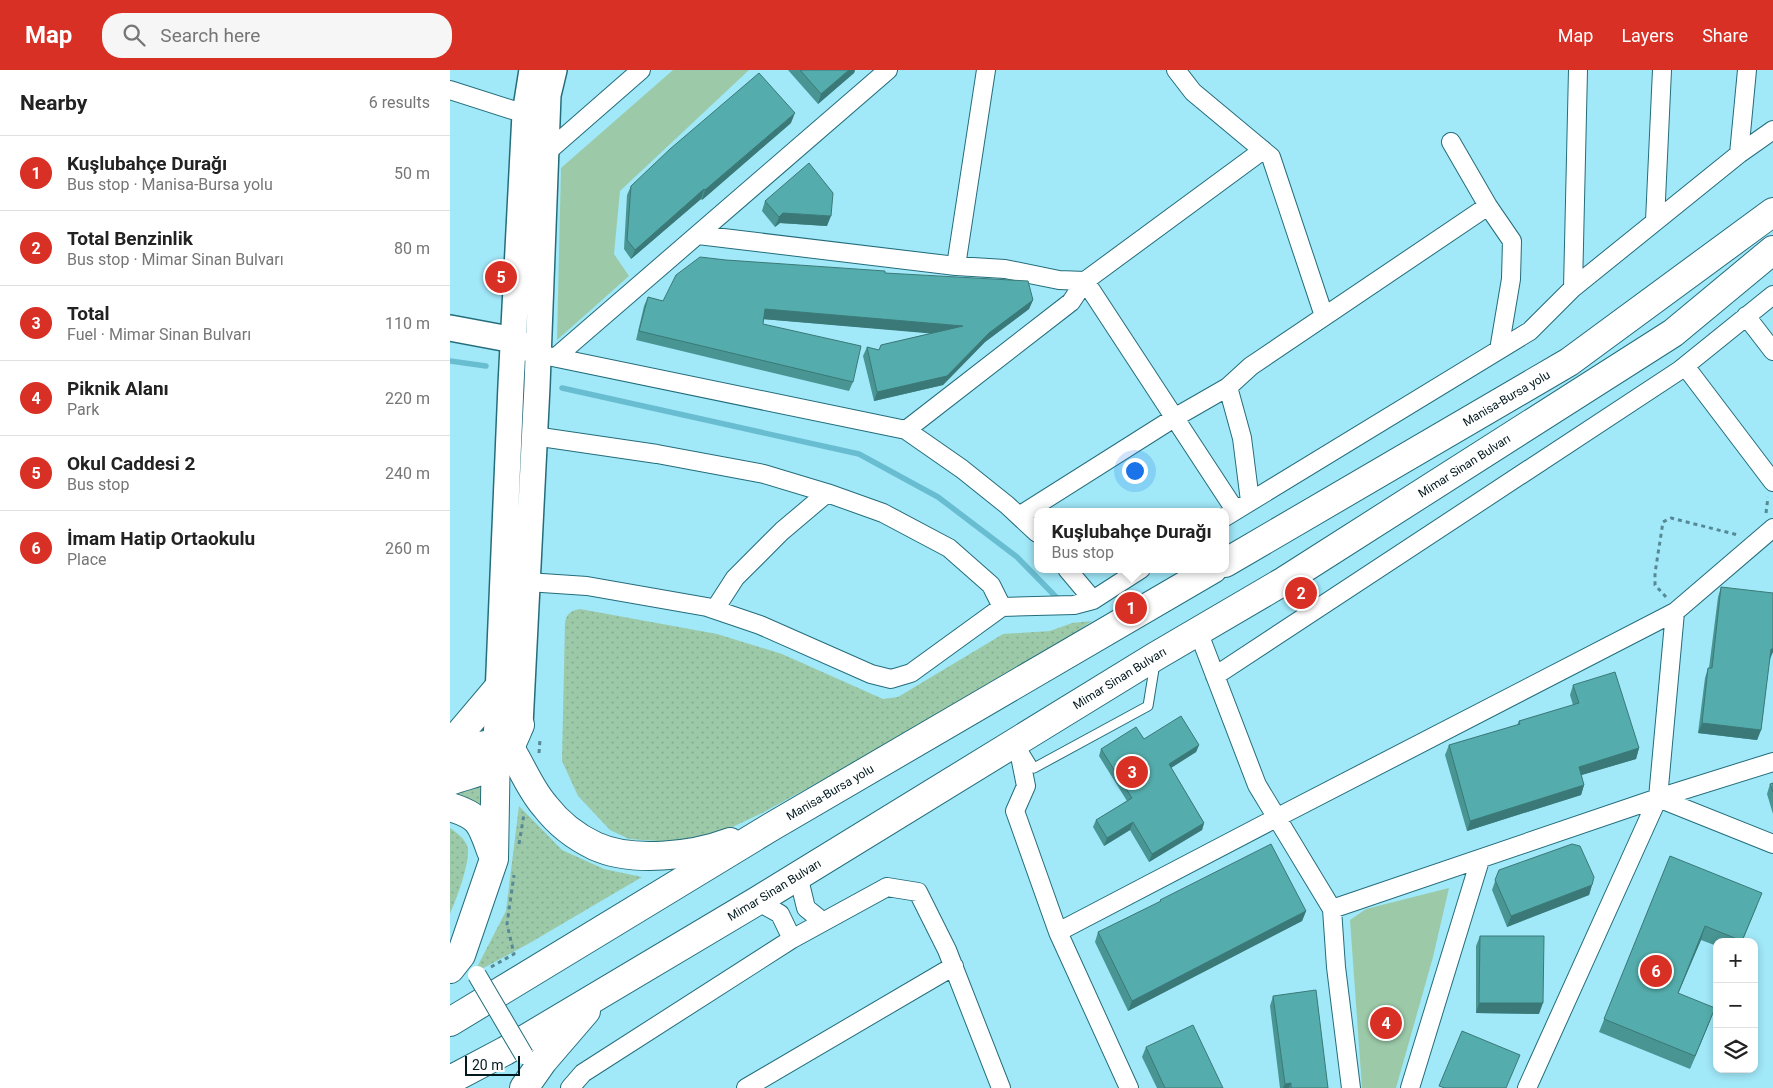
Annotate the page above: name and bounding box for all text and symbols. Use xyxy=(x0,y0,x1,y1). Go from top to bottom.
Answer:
search box xyxy=(102,13,452,58)
text: Map xyxy=(25,21,72,49)
icon: search xyxy=(120,21,148,49)
text: Search here xyxy=(160,24,260,47)
text: Map xyxy=(1558,25,1593,46)
text: Layers xyxy=(1621,25,1674,46)
text: Share xyxy=(1702,25,1748,46)
text: Nearby xyxy=(20,91,87,115)
text: 6 results xyxy=(369,93,430,112)
text: Kuşlubahçe Durağı xyxy=(67,152,227,175)
text: 1 xyxy=(31,164,41,183)
text: 50 m xyxy=(394,164,430,183)
text: Bus stop · Manisa-Bursa yolu xyxy=(67,175,273,194)
text: Total Benzinlik xyxy=(67,227,193,250)
text: 2 xyxy=(31,239,41,258)
text: 80 m xyxy=(394,239,430,258)
text: Bus stop · Mimar Sinan Bulvarı xyxy=(67,250,284,269)
pin: 5 xyxy=(485,258,517,296)
text: Total xyxy=(67,302,110,325)
text: 3 xyxy=(31,314,41,333)
text: 110 m xyxy=(385,314,430,333)
text: Fuel · Mimar Sinan Bulvarı xyxy=(67,325,251,344)
street label: Manisa-Bursa yolu xyxy=(1460,368,1553,429)
text: Piknik Alanı xyxy=(67,377,169,400)
text: 4 xyxy=(31,389,41,408)
text: 220 m xyxy=(385,389,430,408)
text: Park xyxy=(67,400,99,419)
street label: Mimar Sinan Bulvarı xyxy=(1416,431,1513,501)
text: Okul Caddesi 2 xyxy=(67,452,195,475)
your location xyxy=(1122,458,1148,484)
text: 5 xyxy=(31,464,41,483)
text: 240 m xyxy=(385,464,430,483)
text: Bus stop xyxy=(67,475,129,494)
popup xyxy=(1034,508,1229,573)
text: Kuşlubahçe Durağı xyxy=(1051,520,1212,543)
text: İmam Hatip Ortaokulu xyxy=(67,527,255,550)
text: 6 xyxy=(31,539,41,558)
text: 260 m xyxy=(385,539,430,558)
text: Bus stop xyxy=(1051,543,1114,562)
text: Place xyxy=(67,550,107,569)
pin: 2 xyxy=(1285,574,1317,612)
pin: 1 xyxy=(1115,589,1147,627)
street label: Mimar Sinan Bulvarı xyxy=(1071,645,1169,712)
pin: 3 xyxy=(1116,753,1148,791)
street label: Manisa-Bursa yolu xyxy=(784,762,876,823)
street label: Mimar Sinan Bulvarı xyxy=(725,856,824,924)
map controls xyxy=(1713,938,1758,1073)
button: + xyxy=(1713,938,1758,983)
pin: 6 xyxy=(1640,952,1672,990)
button: − xyxy=(1713,983,1758,1028)
pin: 4 xyxy=(1370,1004,1402,1042)
button: layers xyxy=(1713,1028,1758,1073)
scale bar xyxy=(465,1053,520,1076)
text: 20 m xyxy=(472,1057,504,1073)

